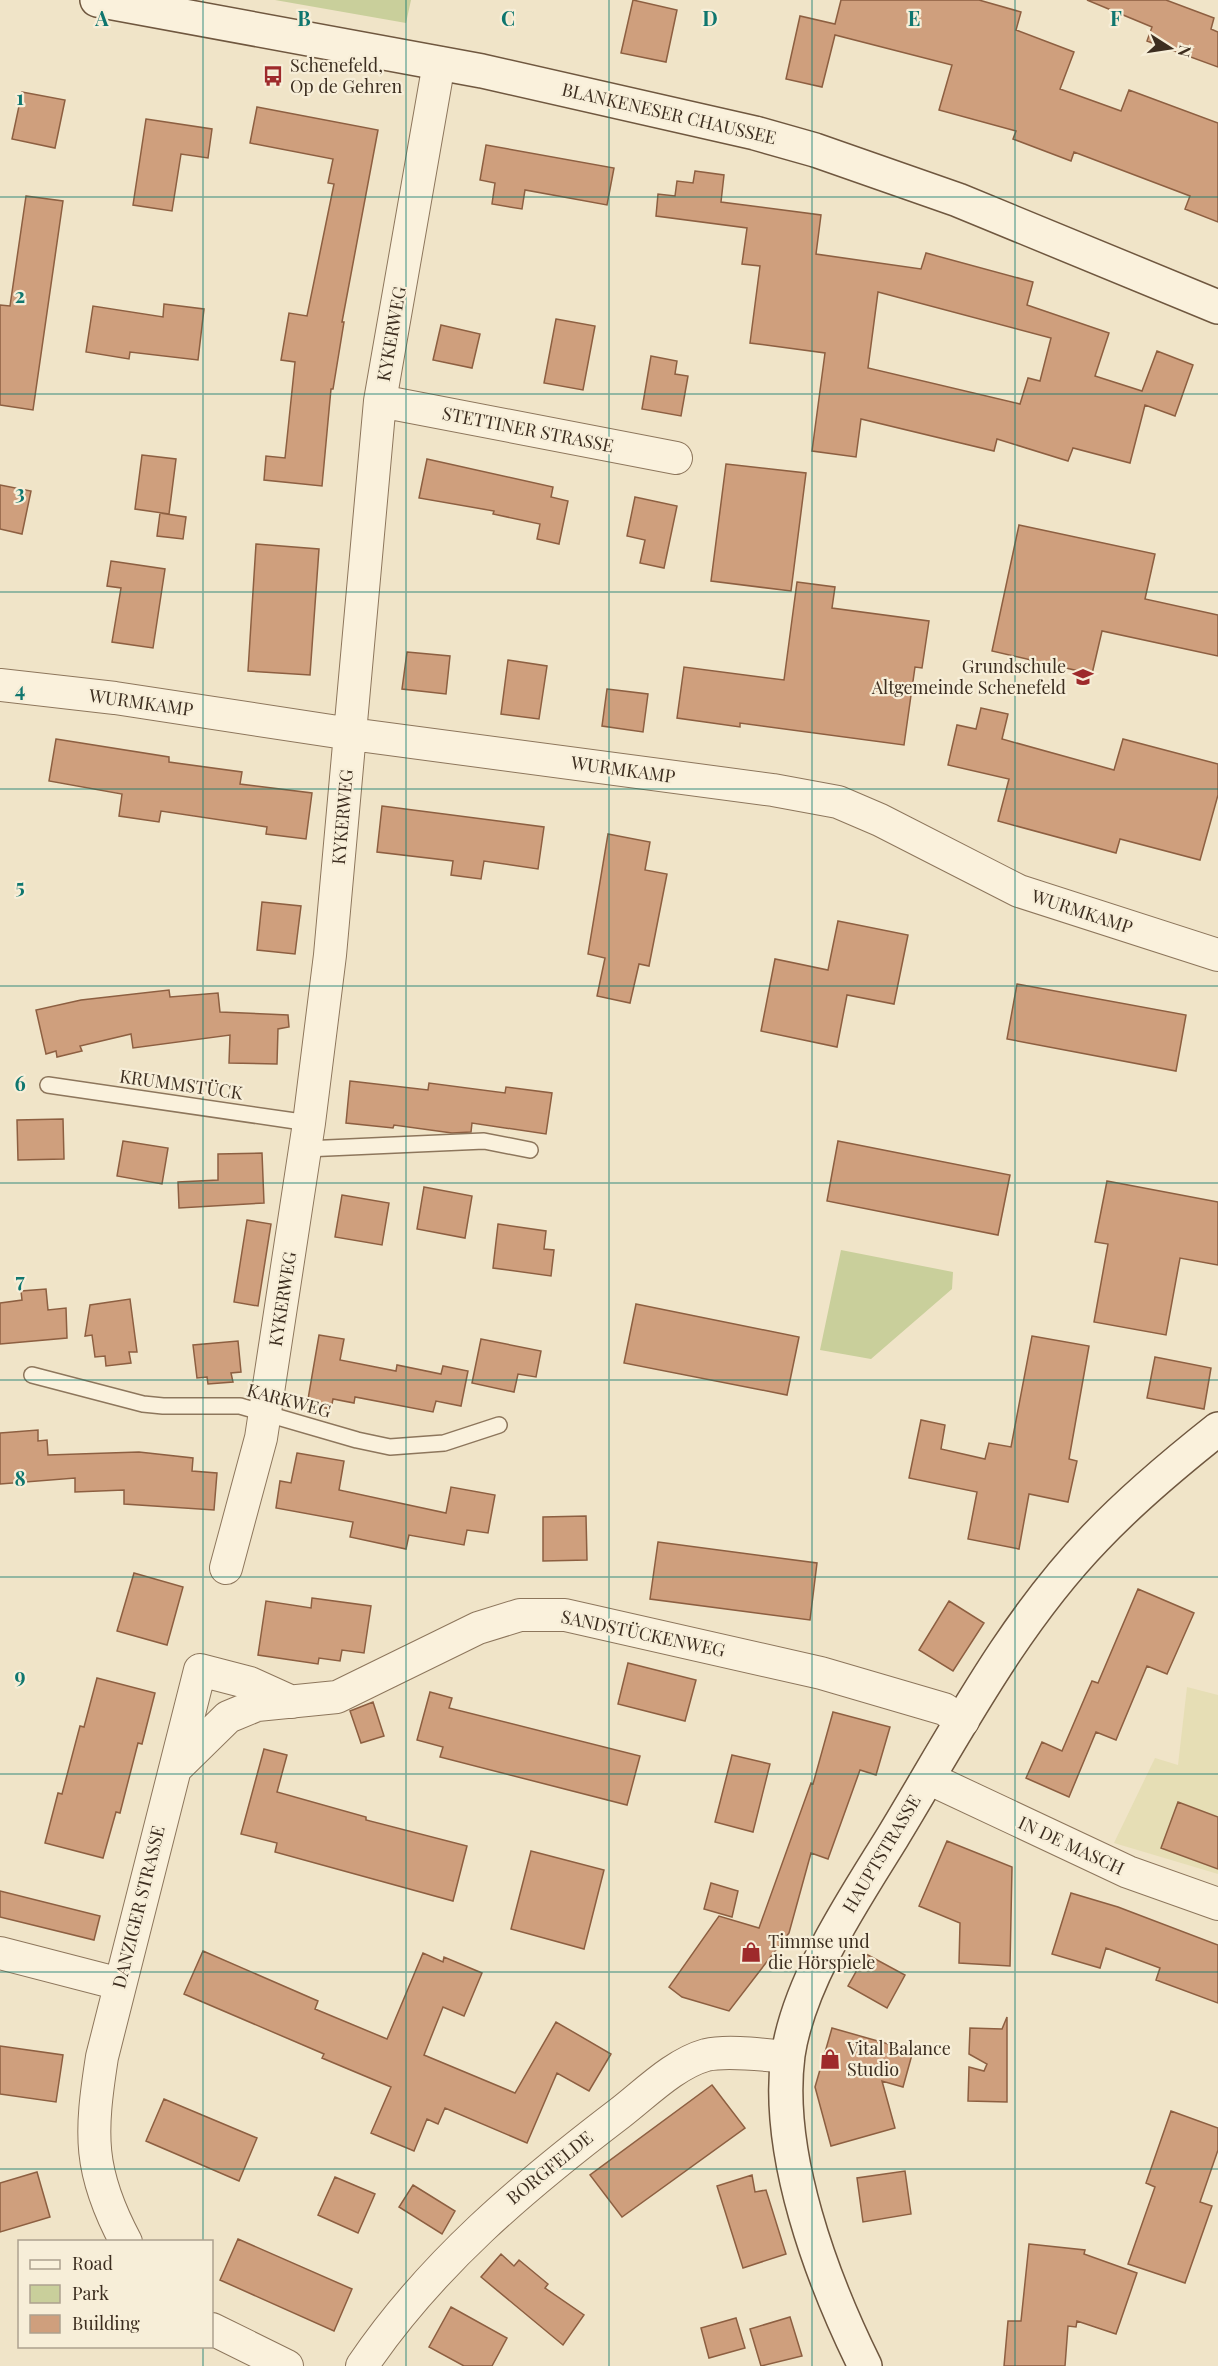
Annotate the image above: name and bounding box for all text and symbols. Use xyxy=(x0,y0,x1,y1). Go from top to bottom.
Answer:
text: A xyxy=(94,4,109,31)
text: B xyxy=(297,4,311,31)
text: C xyxy=(501,4,515,31)
text: D xyxy=(702,4,718,31)
text: E xyxy=(908,4,920,31)
text: F xyxy=(1110,4,1122,31)
north arrow xyxy=(1140,18,1200,78)
text: N xyxy=(1174,43,1197,59)
place label: Schenefeld, Op de Gehren xyxy=(290,53,402,98)
bus stop icon: Schenefeld, Op de Gehren xyxy=(261,64,285,88)
street label: BLANKENESER CHAUSSEE xyxy=(560,77,779,149)
text: 1 xyxy=(16,83,24,110)
text: 2 xyxy=(15,281,25,308)
street label: KYKERWEG xyxy=(371,284,411,383)
street label: STETTINER STRASSE xyxy=(440,401,616,457)
text: 3 xyxy=(15,478,25,505)
place label: Grundschule Altgemeinde Schenefeld xyxy=(871,654,1067,699)
school or university icon: Grundschule Altgemeinde Schenefeld xyxy=(1071,665,1095,689)
text: 4 xyxy=(15,675,25,702)
street label: WURMKAMP xyxy=(87,683,195,721)
street label: WURMKAMP xyxy=(569,750,677,788)
street label: KYKERWEG xyxy=(326,768,358,866)
text: 5 xyxy=(15,872,25,899)
street label: WURMKAMP xyxy=(1028,883,1136,939)
street label: KRUMMSTÜCK xyxy=(118,1063,245,1105)
text: 6 xyxy=(14,1069,26,1096)
street label: KYKERWEG xyxy=(263,1249,301,1348)
text: 7 xyxy=(15,1266,25,1293)
street label: KARKWEG xyxy=(245,1377,334,1423)
text: 8 xyxy=(14,1464,26,1491)
street label: SANDSTÜCKENWEG xyxy=(559,1604,728,1662)
text: 9 xyxy=(14,1661,26,1688)
street label: HAUPTSTRASSE xyxy=(837,1790,926,1917)
street label: IN DE MASCH xyxy=(1015,1810,1128,1880)
street label: DANZIGER STRASSE xyxy=(106,1823,170,1991)
place label: Timmse und die Hörspiele xyxy=(768,1929,875,1974)
shop icon: Timmse und die Hörspiele xyxy=(739,1940,763,1964)
place label: Vital Balance Studio xyxy=(846,2036,951,2081)
shop icon: Vital Balance Studio xyxy=(818,2047,842,2071)
street label: BORGFELDE xyxy=(501,2125,597,2209)
legend xyxy=(18,2240,213,2348)
text: Road xyxy=(72,2251,113,2275)
text: Park xyxy=(72,2281,109,2305)
text: Building xyxy=(72,2311,140,2335)

